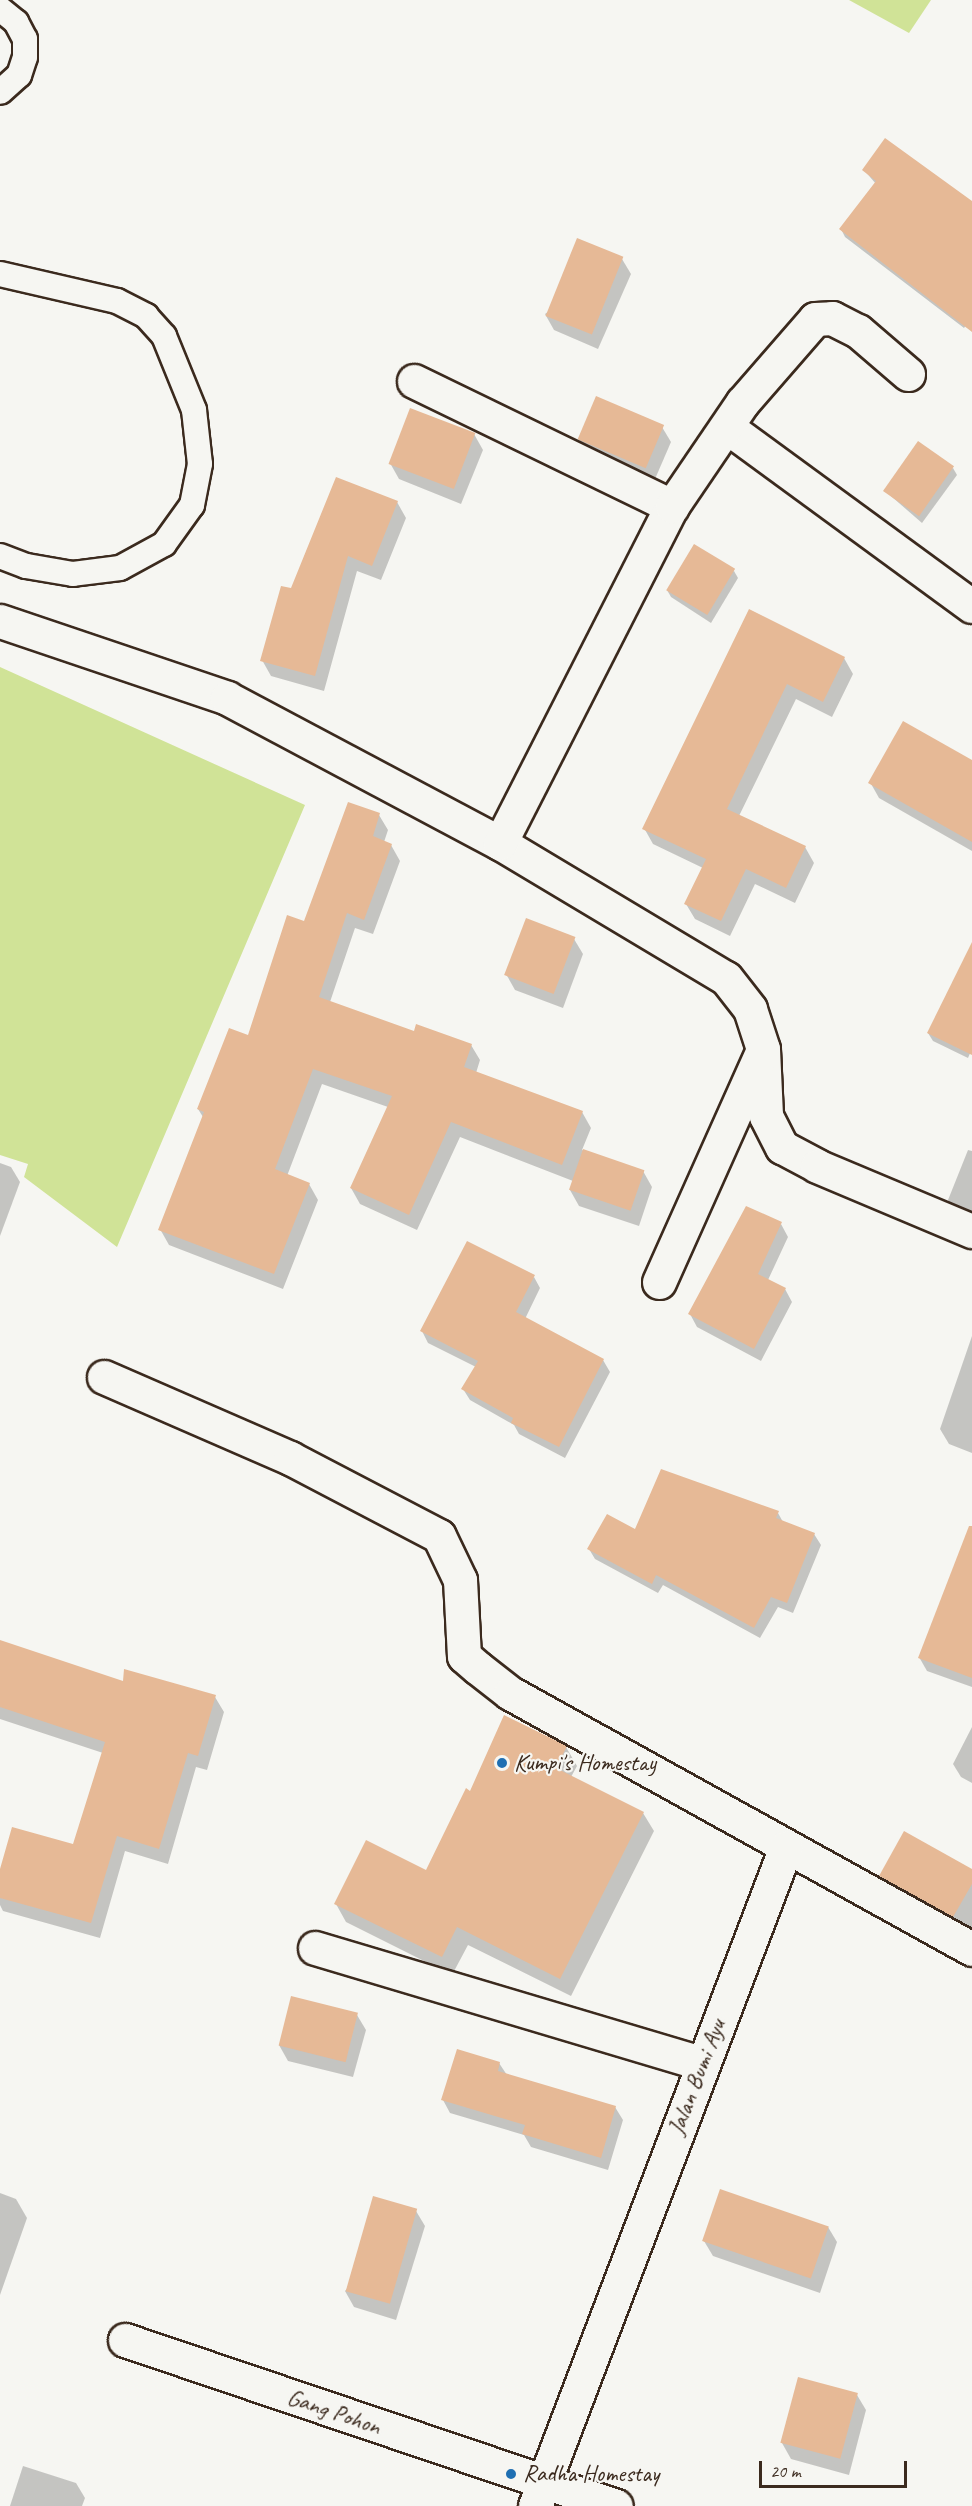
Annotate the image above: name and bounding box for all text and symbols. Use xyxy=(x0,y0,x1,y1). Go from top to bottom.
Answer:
place label: Kumpi's Homestay xyxy=(514,1749,655,1777)
marker: Kumpi's Homestay xyxy=(495,1756,509,1770)
street label: Jalan Bumi Ayu xyxy=(662,2015,732,2139)
street label: Gang Pohon xyxy=(284,2383,384,2441)
scale bar xyxy=(762,2449,910,2487)
place label: Radha Homestay xyxy=(523,2460,659,2488)
text: 20 m xyxy=(770,2460,801,2482)
marker: Radha Homestay xyxy=(504,2467,518,2481)

